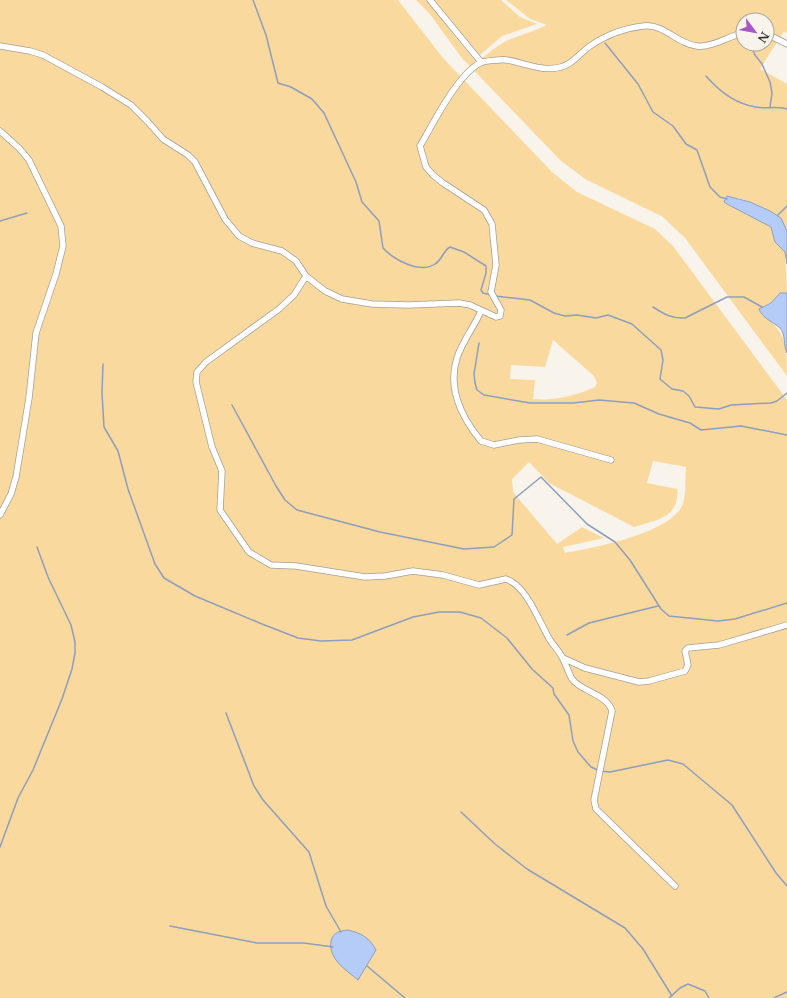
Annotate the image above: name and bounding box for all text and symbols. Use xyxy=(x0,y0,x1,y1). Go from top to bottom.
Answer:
north arrow xyxy=(735,12,775,52)
text: N xyxy=(754,29,772,46)

